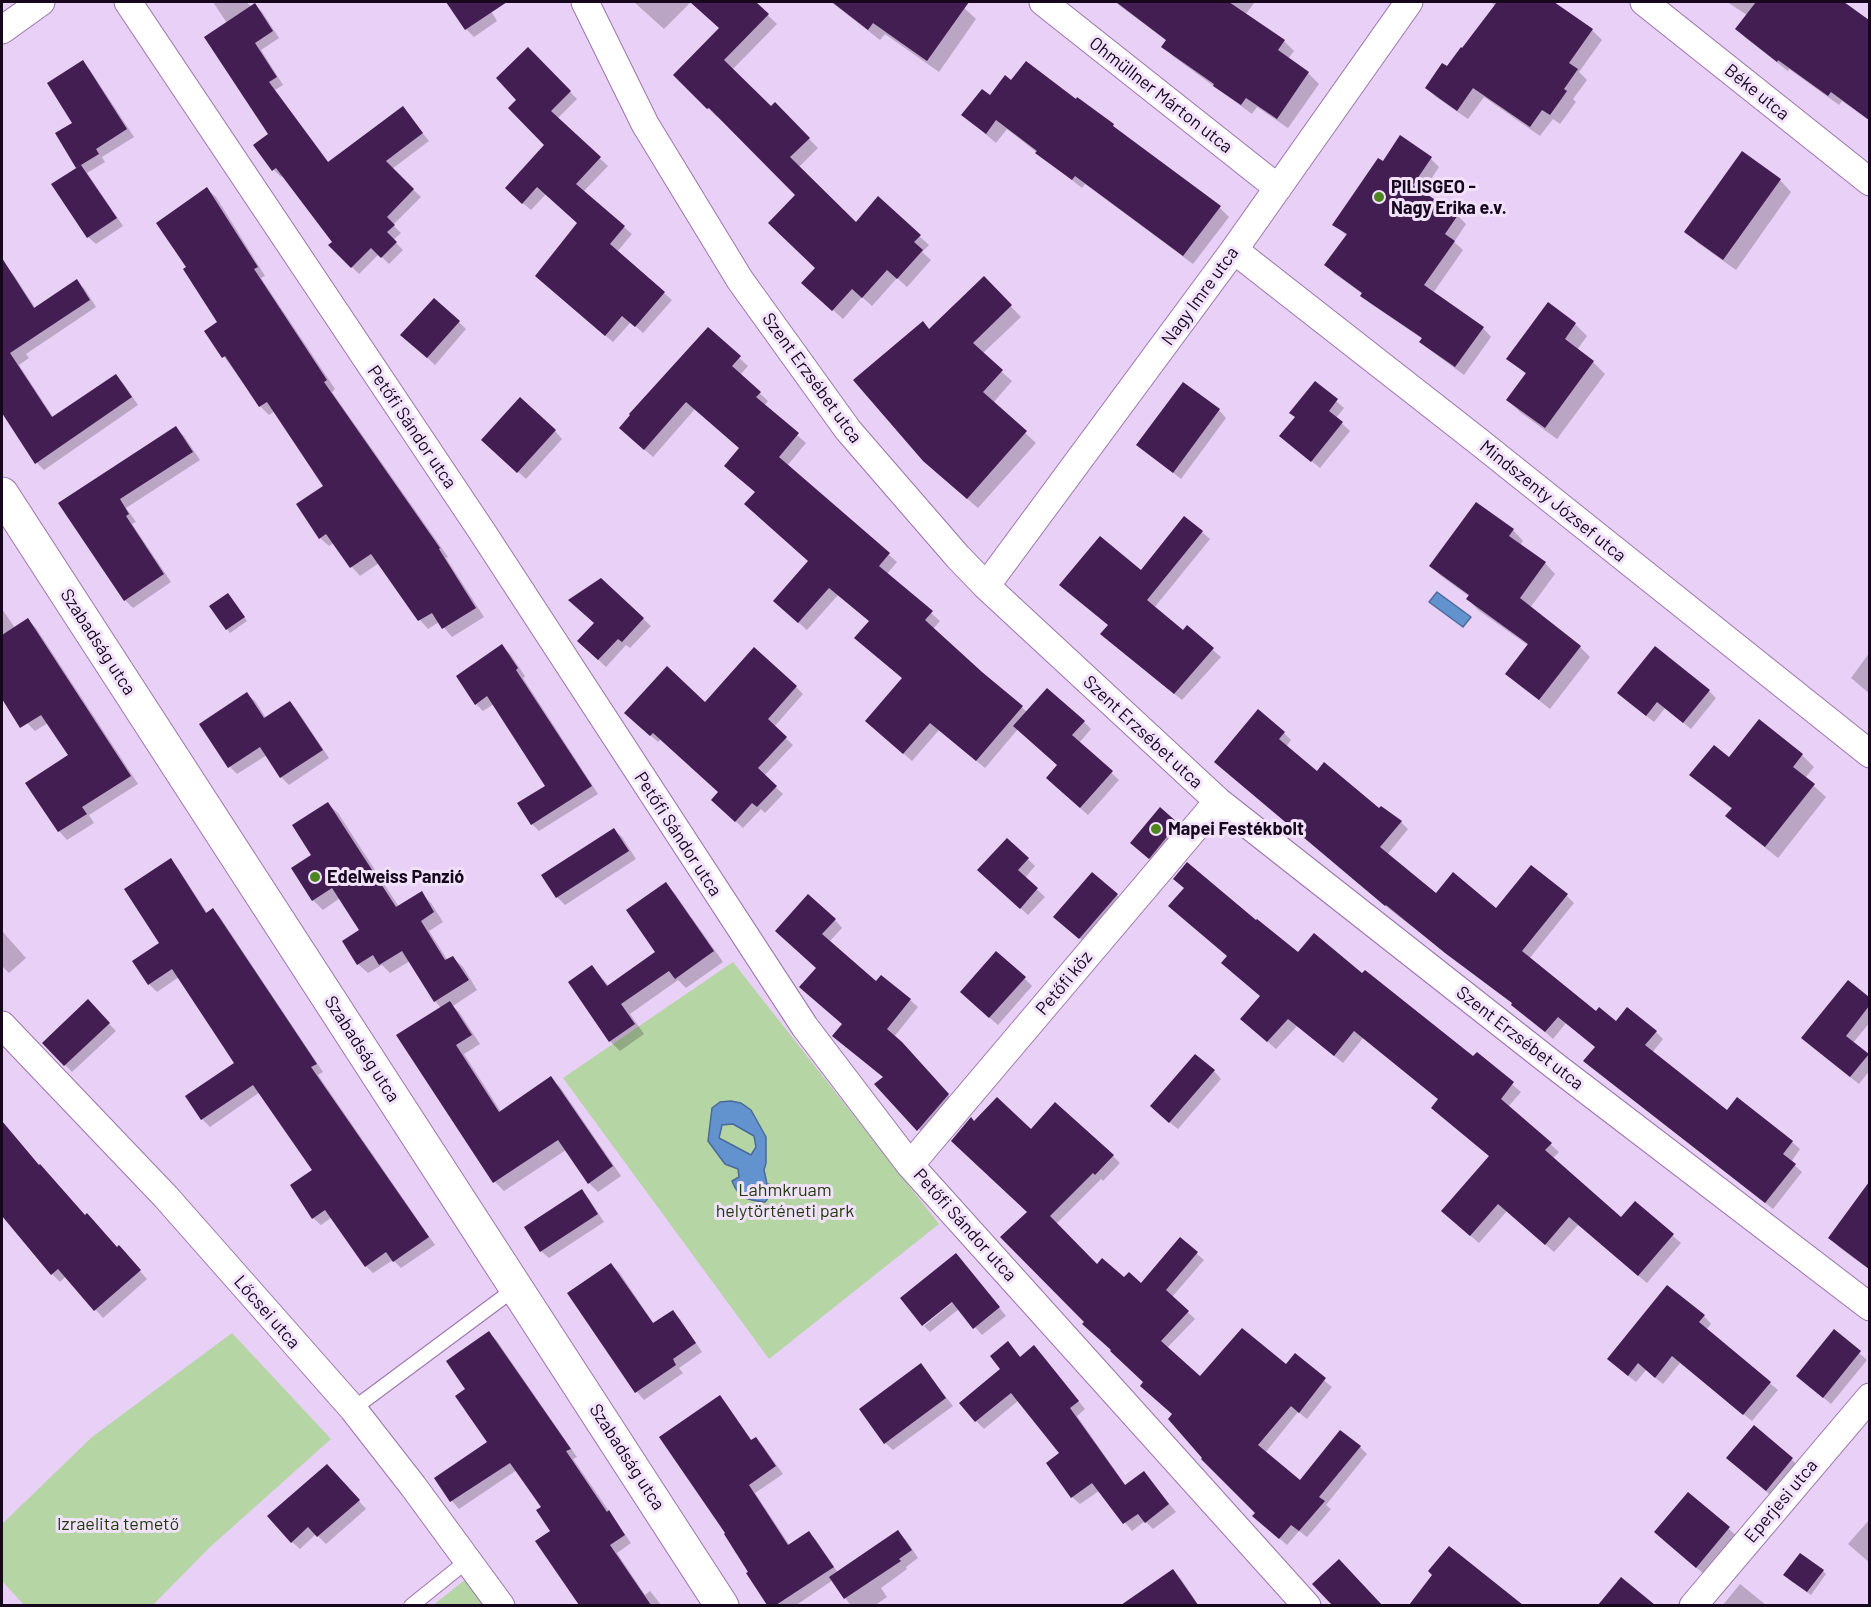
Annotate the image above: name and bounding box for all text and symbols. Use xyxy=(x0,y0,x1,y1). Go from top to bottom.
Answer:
street label: Ohmüllner Márton utca xyxy=(1085,32,1237,158)
street label: Béke utca xyxy=(1720,59,1794,125)
place label: PILISGEO - Nagy Erika e.v. xyxy=(1391,176,1507,219)
marker: PILISGEO - Nagy Erika e.v. xyxy=(1372,190,1386,204)
street label: Nagy Imre utca xyxy=(1157,242,1243,350)
street label: Szent Erzsébet utca xyxy=(758,309,866,447)
street label: Petőfi Sándor utca xyxy=(363,361,461,493)
street label: Mindszenty József utca xyxy=(1476,435,1630,567)
street label: Szabadság utca xyxy=(56,585,140,699)
street label: Szent Erzsébet utca xyxy=(1079,671,1207,793)
street label: Petőfi Sándor utca xyxy=(630,768,726,900)
place label: Mapei Festékbolt xyxy=(1168,818,1304,840)
marker: Mapei Festékbolt xyxy=(1149,822,1163,836)
place label: Edelweiss Panzió xyxy=(327,866,464,888)
marker: Edelweiss Panzió xyxy=(308,870,322,884)
street label: Petőfi köz xyxy=(1031,947,1097,1019)
street label: Szent Erzsébet utca xyxy=(1452,982,1588,1094)
street label: Szabadság utca xyxy=(320,992,404,1106)
street label: Petőfi Sándor utca xyxy=(909,1164,1021,1286)
park label: Lahmkruam helytörténeti park xyxy=(716,1179,854,1222)
street label: Lőcsei utca xyxy=(229,1271,305,1353)
street label: Szabadság utca xyxy=(585,1400,669,1514)
street label: Eperjesi utca xyxy=(1740,1455,1822,1547)
park label: Izraelita temető xyxy=(57,1513,179,1535)

